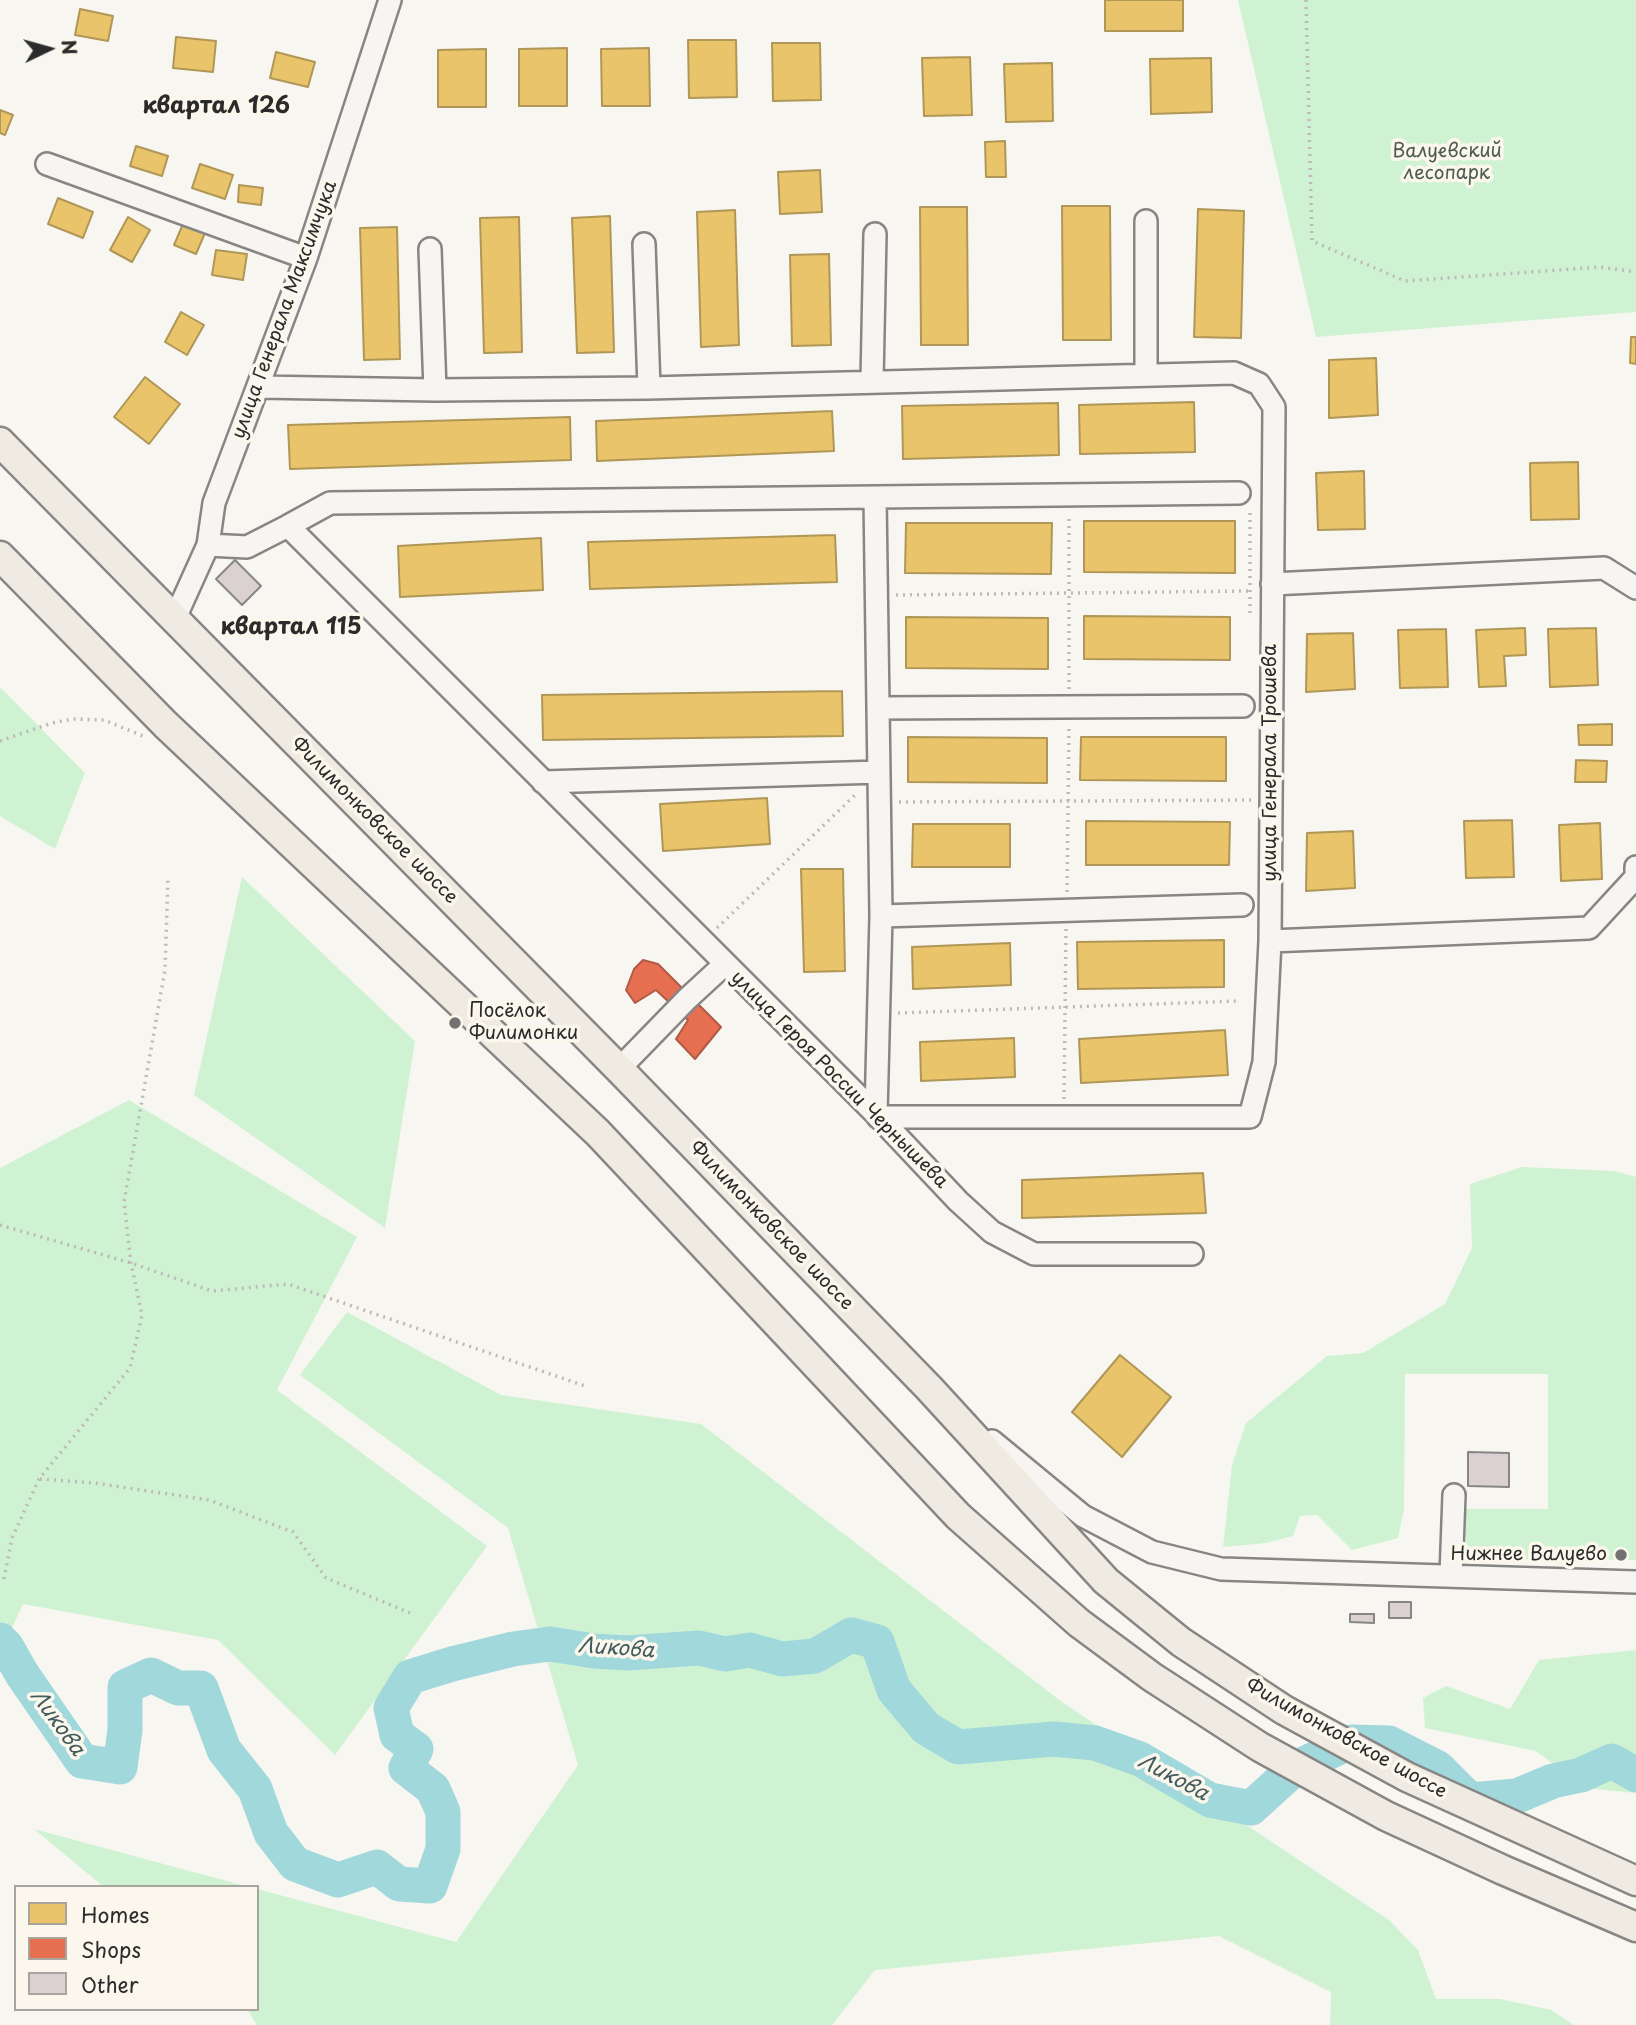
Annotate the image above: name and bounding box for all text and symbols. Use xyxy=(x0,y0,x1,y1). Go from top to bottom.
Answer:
north arrow xyxy=(14,14,84,84)
text: N xyxy=(55,38,85,56)
district label: квартал 126 xyxy=(142,93,290,121)
park label: Валуевский лесопарк xyxy=(1392,141,1502,185)
street label: улица Генерала Максимчука xyxy=(228,178,342,442)
district label: квартал 115 xyxy=(220,614,362,642)
street label: улица Генерала Трошева xyxy=(1260,644,1282,882)
street label: Филимонковское шоссе xyxy=(286,733,462,909)
street label: улица Героя России Чернышева xyxy=(726,967,952,1193)
place label: Посёлок Филимонки xyxy=(469,1001,578,1045)
marker: Посёлок Филимонки xyxy=(447,1015,463,1031)
street label: Филимонковское шоссе xyxy=(684,1137,858,1315)
place label: Нижнее Валуево xyxy=(1451,1544,1607,1566)
marker: Нижнее Валуево xyxy=(1613,1547,1629,1563)
water label: Ликова xyxy=(577,1634,655,1664)
street label: Филимонковское шоссе xyxy=(1242,1674,1450,1804)
water label: Ликова xyxy=(24,1685,90,1761)
water label: Ликова xyxy=(1134,1749,1212,1807)
legend xyxy=(14,1885,259,2011)
text: Homes xyxy=(81,1898,149,1930)
text: Shops xyxy=(81,1933,141,1965)
text: Other xyxy=(81,1968,139,2000)

